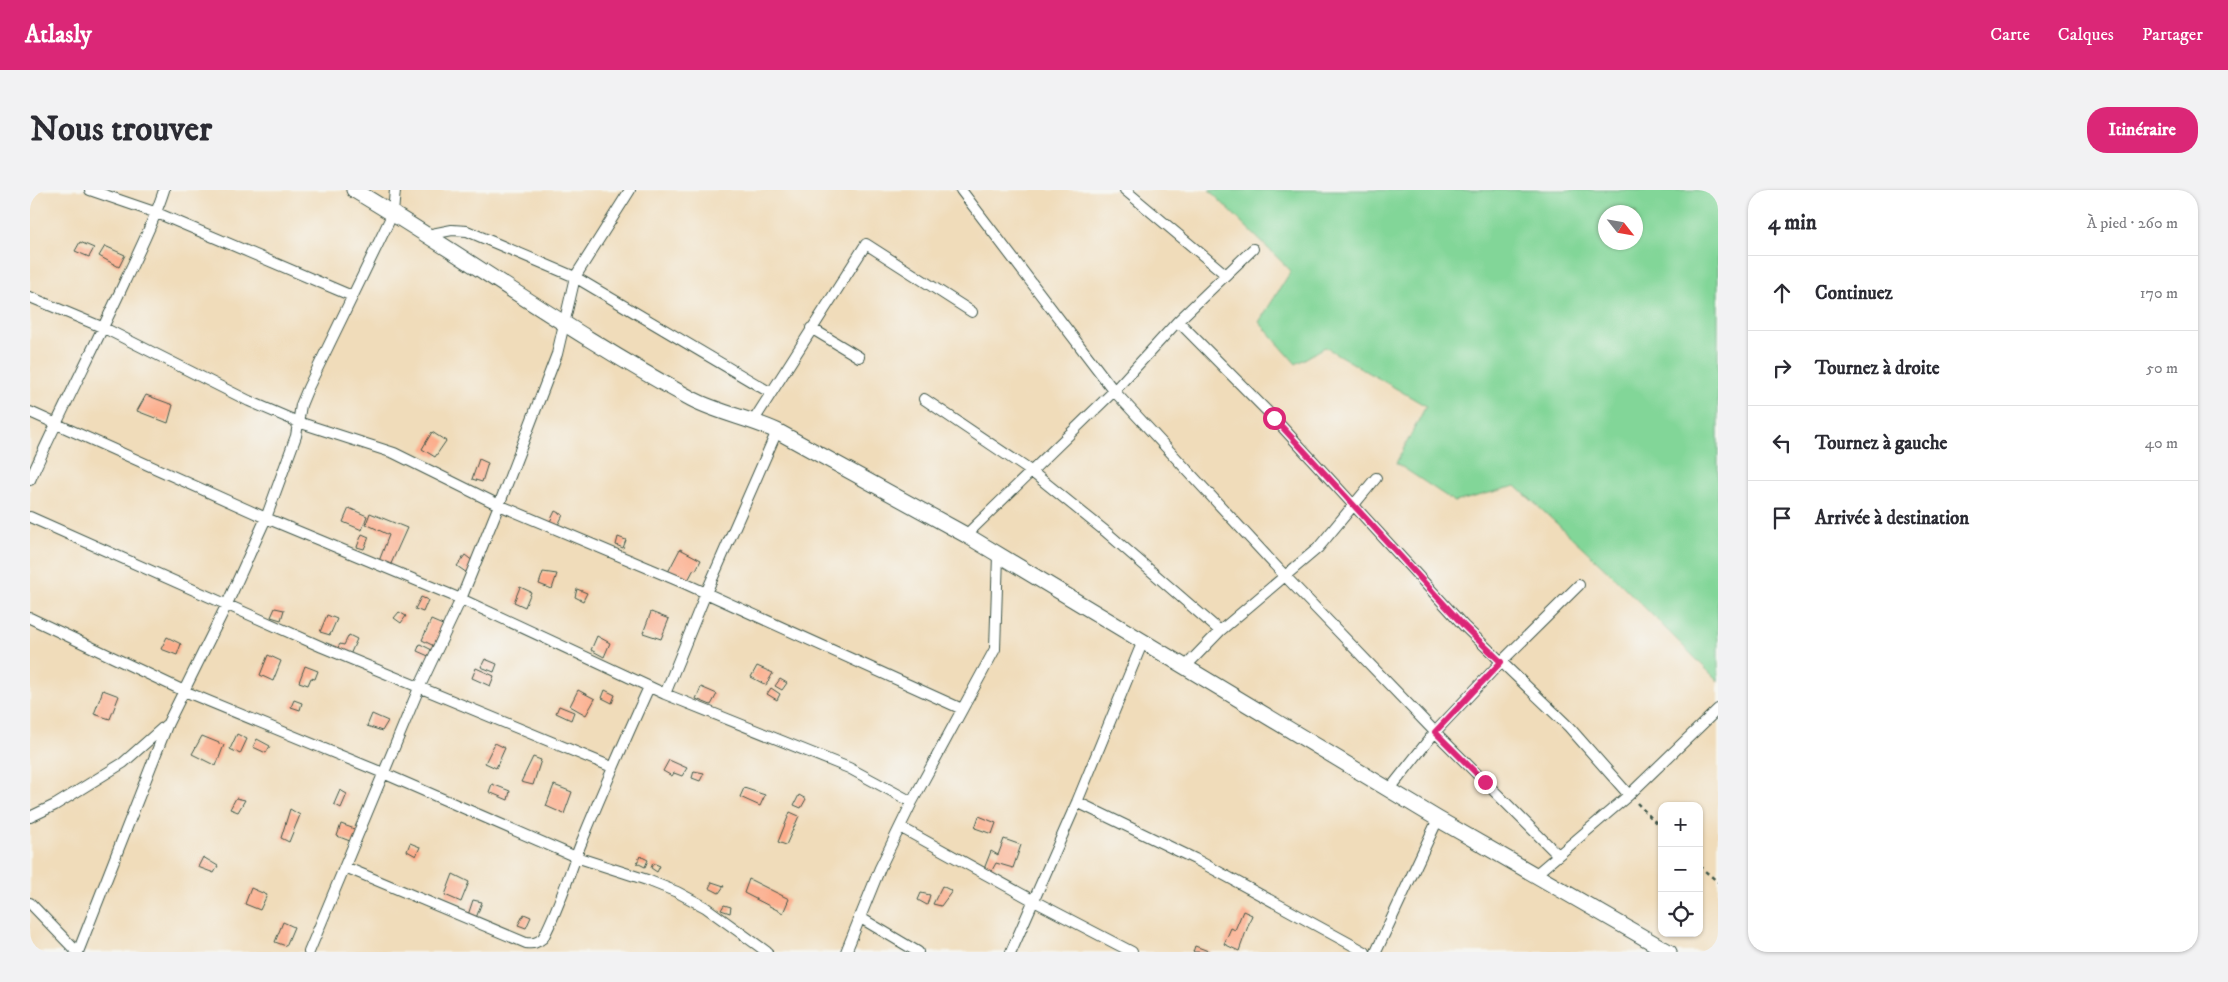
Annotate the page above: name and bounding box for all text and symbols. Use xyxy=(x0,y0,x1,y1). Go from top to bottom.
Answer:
text: Atlasly xyxy=(25,20,92,50)
text: Carte xyxy=(1990,24,2030,46)
text: Calques xyxy=(2058,24,2114,46)
text: Partager xyxy=(2142,24,2203,46)
button: Itinéraire xyxy=(2087,107,2198,153)
text: Nous trouver xyxy=(30,108,212,152)
north arrow xyxy=(1598,205,1643,250)
text: 4 min xyxy=(1768,210,1817,236)
text: À pied · 260 m xyxy=(2087,213,2178,233)
icon: ahead xyxy=(1768,279,1796,307)
text: Continuez xyxy=(1815,282,1893,305)
text: 170 m xyxy=(2140,283,2178,303)
icon: right xyxy=(1768,354,1796,382)
text: Tournez à droite xyxy=(1815,357,1940,380)
text: 50 m xyxy=(2146,358,2178,378)
route start xyxy=(1263,407,1286,430)
icon: left xyxy=(1768,429,1796,457)
text: Tournez à gauche xyxy=(1815,432,1947,455)
text: 40 m xyxy=(2145,433,2178,453)
icon: arrive xyxy=(1768,504,1796,532)
text: Arrivée à destination xyxy=(1815,507,1969,530)
route end xyxy=(1474,771,1497,794)
map controls xyxy=(1658,802,1703,937)
button: + xyxy=(1658,802,1703,847)
button: − xyxy=(1658,847,1703,892)
button: locate xyxy=(1658,892,1703,937)

